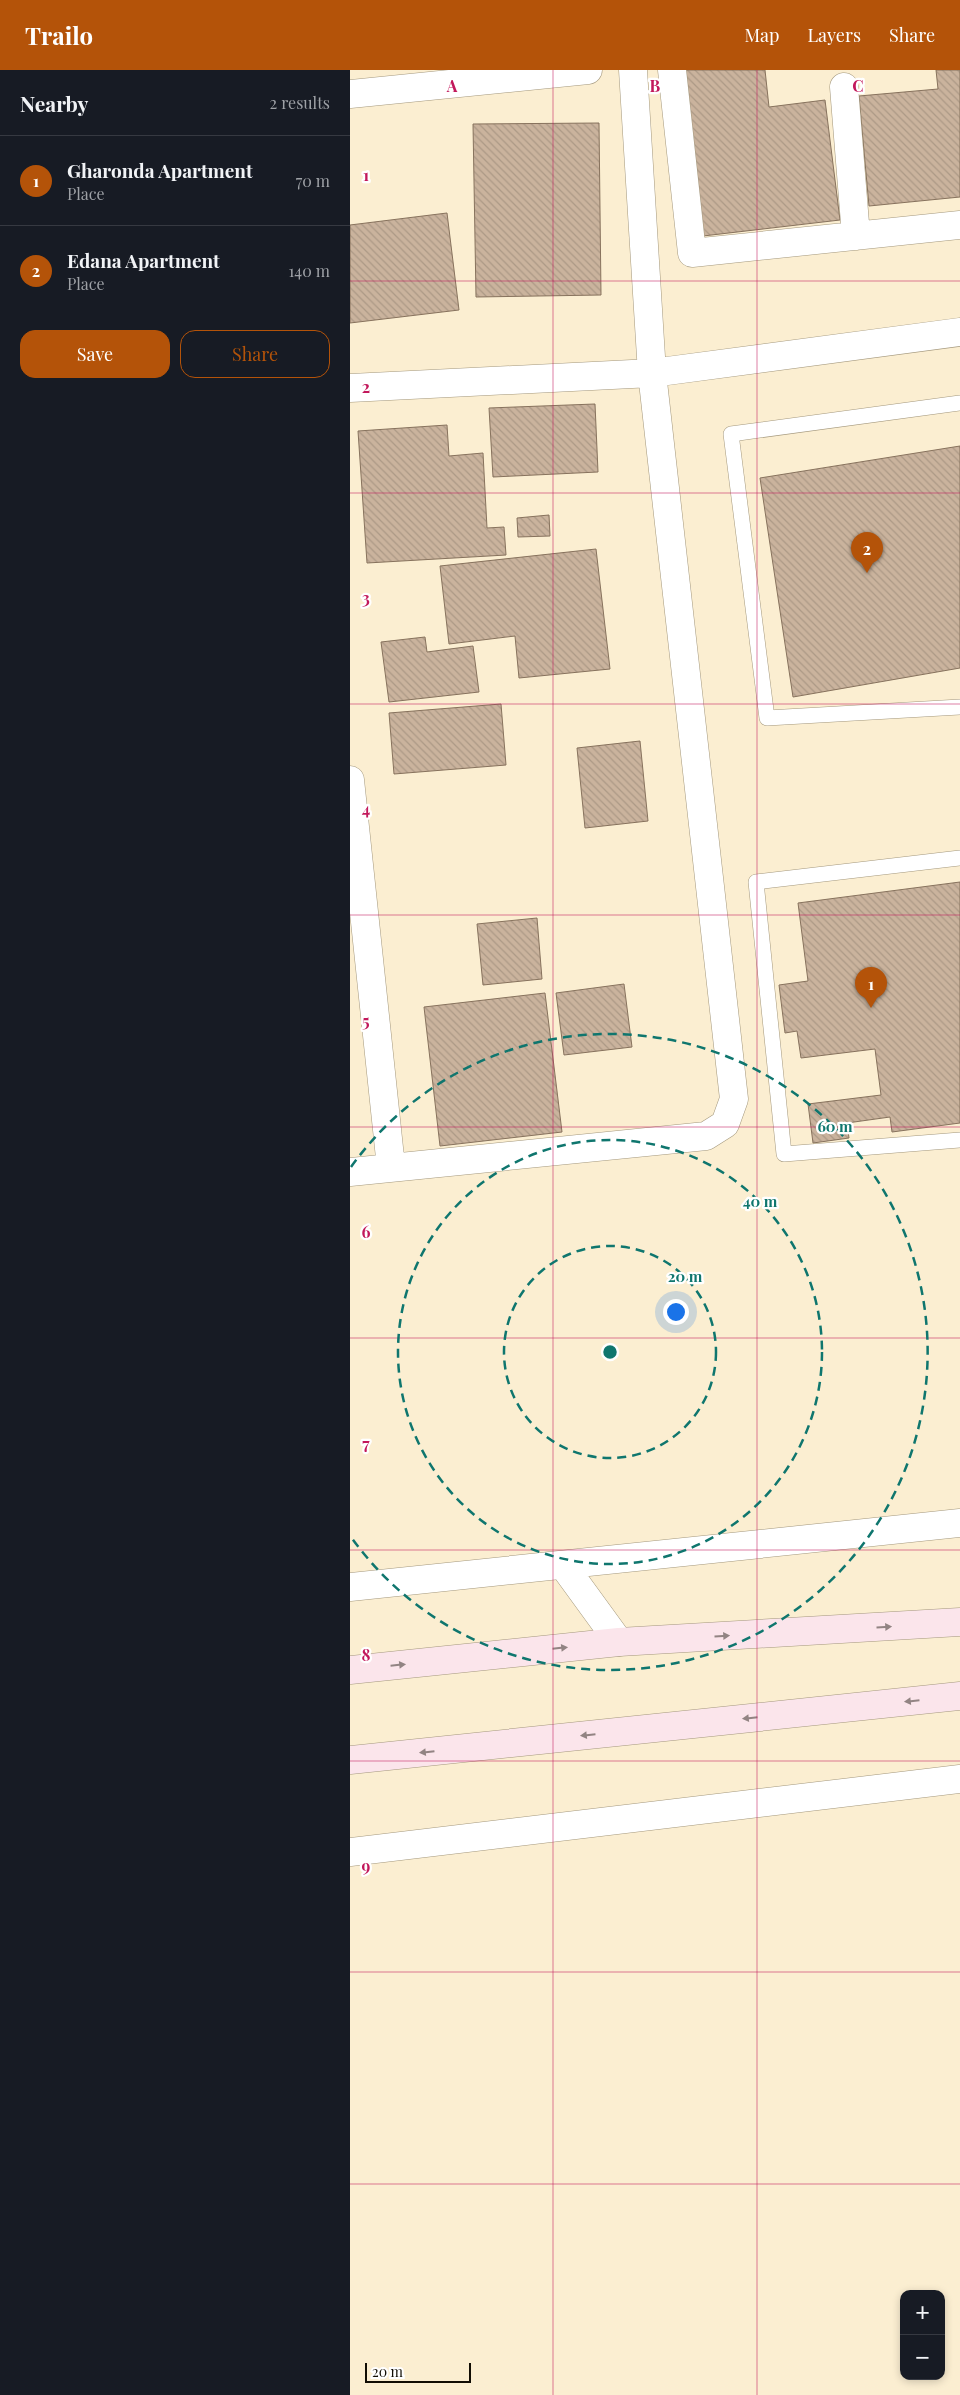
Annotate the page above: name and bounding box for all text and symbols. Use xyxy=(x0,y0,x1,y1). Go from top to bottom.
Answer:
text: Trailo xyxy=(25,19,93,51)
text: Map xyxy=(744,23,779,47)
text: Layers xyxy=(807,23,861,47)
text: Share xyxy=(889,23,935,47)
text: A xyxy=(446,75,458,96)
text: B xyxy=(650,75,661,96)
text: C xyxy=(852,75,864,96)
text: Nearby xyxy=(20,89,89,117)
text: 2 results xyxy=(270,92,330,113)
text: Gharonda Apartment xyxy=(67,157,253,183)
text: 1 xyxy=(363,164,369,185)
text: 1 xyxy=(33,170,39,191)
text: 70 m xyxy=(296,170,330,191)
text: Place xyxy=(67,183,105,204)
text: Edana Apartment xyxy=(67,247,220,273)
text: 2 xyxy=(32,260,40,281)
text: 140 m xyxy=(288,260,330,281)
text: Place xyxy=(67,273,105,294)
button: Save xyxy=(20,330,170,378)
button: Share xyxy=(180,330,330,378)
text: 2 xyxy=(362,376,370,397)
pin: 2 xyxy=(851,532,883,573)
text: 3 xyxy=(362,587,370,608)
text: 4 xyxy=(362,798,370,819)
pin: 1 xyxy=(855,967,887,1008)
text: 5 xyxy=(362,1010,370,1031)
text: 60 m xyxy=(817,1116,853,1136)
text: 40 m xyxy=(743,1191,778,1211)
text: 6 xyxy=(362,1221,371,1242)
text: 20 m xyxy=(668,1266,703,1286)
your location xyxy=(663,1299,689,1325)
centre of rings xyxy=(601,1343,619,1361)
text: 7 xyxy=(362,1433,370,1454)
one-way arrow xyxy=(877,1622,893,1630)
one-way arrow xyxy=(714,1631,730,1639)
text: 8 xyxy=(362,1644,371,1665)
one-way arrow xyxy=(552,1644,568,1652)
one-way arrow xyxy=(391,1661,407,1669)
one-way arrow xyxy=(903,1697,919,1705)
one-way arrow xyxy=(742,1714,758,1722)
one-way arrow xyxy=(580,1731,596,1739)
one-way arrow xyxy=(418,1748,434,1756)
text: 9 xyxy=(362,1855,371,1876)
map controls xyxy=(900,2290,945,2380)
button: + xyxy=(900,2290,945,2335)
button: − xyxy=(900,2335,945,2380)
scale bar xyxy=(365,2360,471,2383)
text: 20 m xyxy=(372,2362,403,2381)

